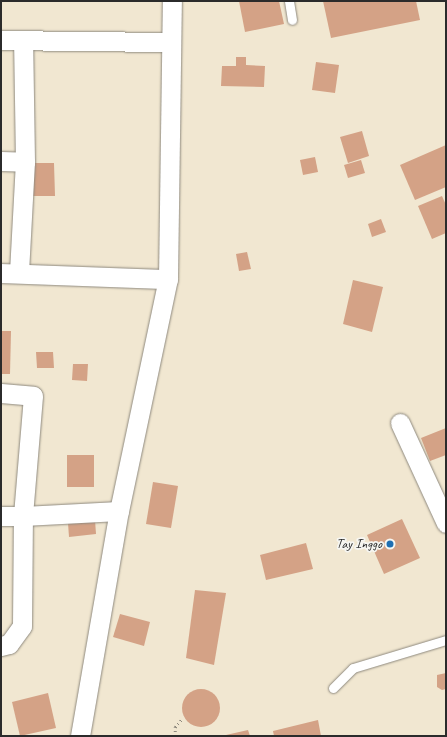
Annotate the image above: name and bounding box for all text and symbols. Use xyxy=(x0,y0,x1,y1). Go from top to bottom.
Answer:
place label: Tay Inggo xyxy=(336,536,382,552)
marker: Tay Inggo xyxy=(385,539,395,549)

